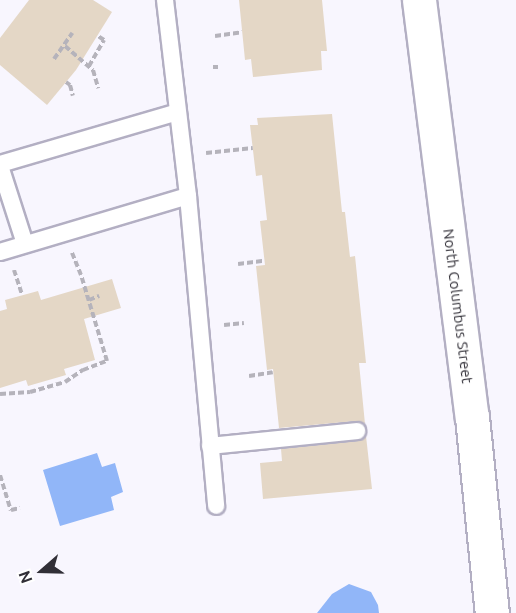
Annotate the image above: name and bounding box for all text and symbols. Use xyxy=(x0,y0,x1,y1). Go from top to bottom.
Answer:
street label: North Columbus Street xyxy=(440,228,476,384)
north arrow xyxy=(12,541,72,601)
text: N xyxy=(15,568,36,586)

